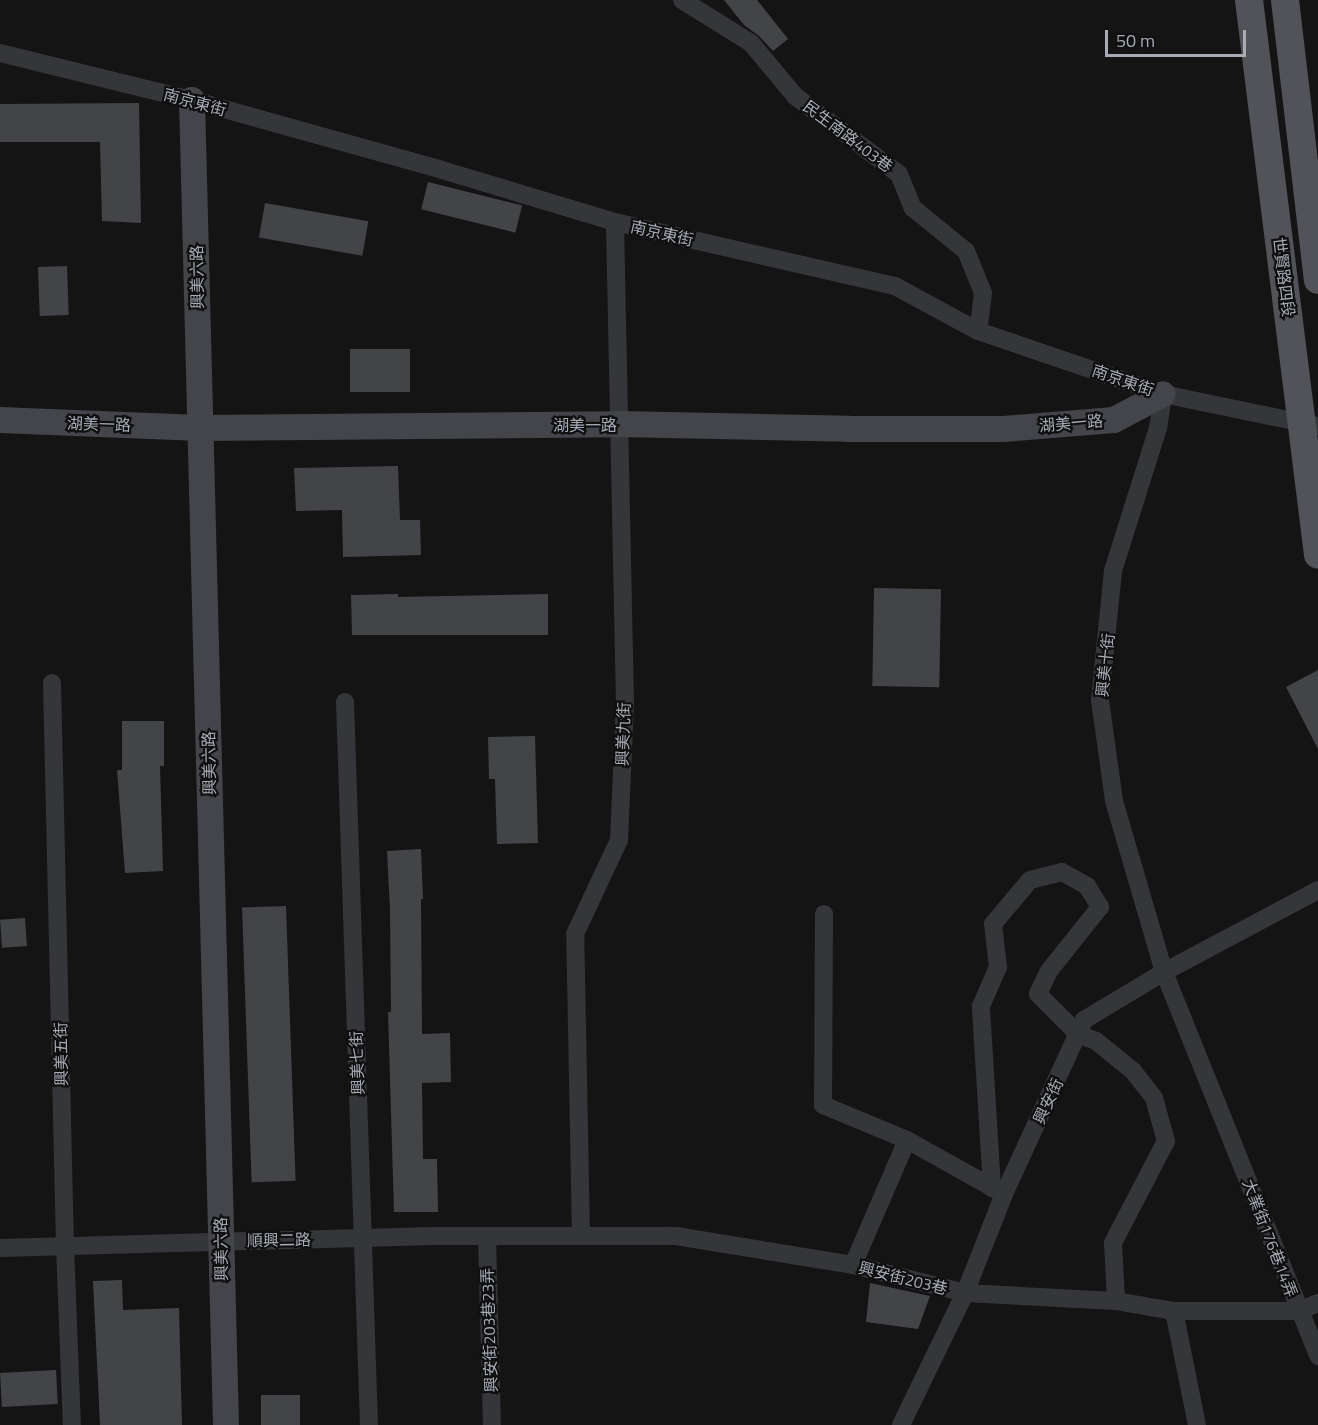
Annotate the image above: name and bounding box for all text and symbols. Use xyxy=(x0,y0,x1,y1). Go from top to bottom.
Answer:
scale bar xyxy=(1108,18,1249,56)
text: 50 m xyxy=(1116,27,1155,54)
street label: 南京東街 xyxy=(162,84,228,120)
street label: 民生南路403巷 xyxy=(800,96,896,176)
street label: 南京東街 xyxy=(629,216,695,250)
street label: 世賢路四段 xyxy=(1270,236,1298,318)
street label: 興美六路 xyxy=(187,245,207,309)
street label: 南京東街 xyxy=(1090,361,1156,399)
street label: 湖美一路 xyxy=(1038,411,1104,435)
street label: 湖美一路 xyxy=(67,413,131,435)
street label: 湖美一路 xyxy=(553,415,617,435)
street label: 興美十街 xyxy=(1092,632,1118,698)
street label: 興美九街 xyxy=(612,702,634,766)
street label: 興美六路 xyxy=(199,731,219,795)
street label: 興美五街 xyxy=(51,1022,71,1086)
street label: 興美七街 xyxy=(346,1031,368,1095)
street label: 興安街 xyxy=(1029,1075,1067,1127)
street label: 大業街176巷14弄 xyxy=(1239,1176,1301,1300)
street label: 興美六路 xyxy=(211,1217,231,1281)
street label: 順興二路 xyxy=(247,1230,311,1250)
street label: 興安街203巷 xyxy=(857,1258,949,1298)
street label: 興安街203巷23弄 xyxy=(477,1267,501,1393)

